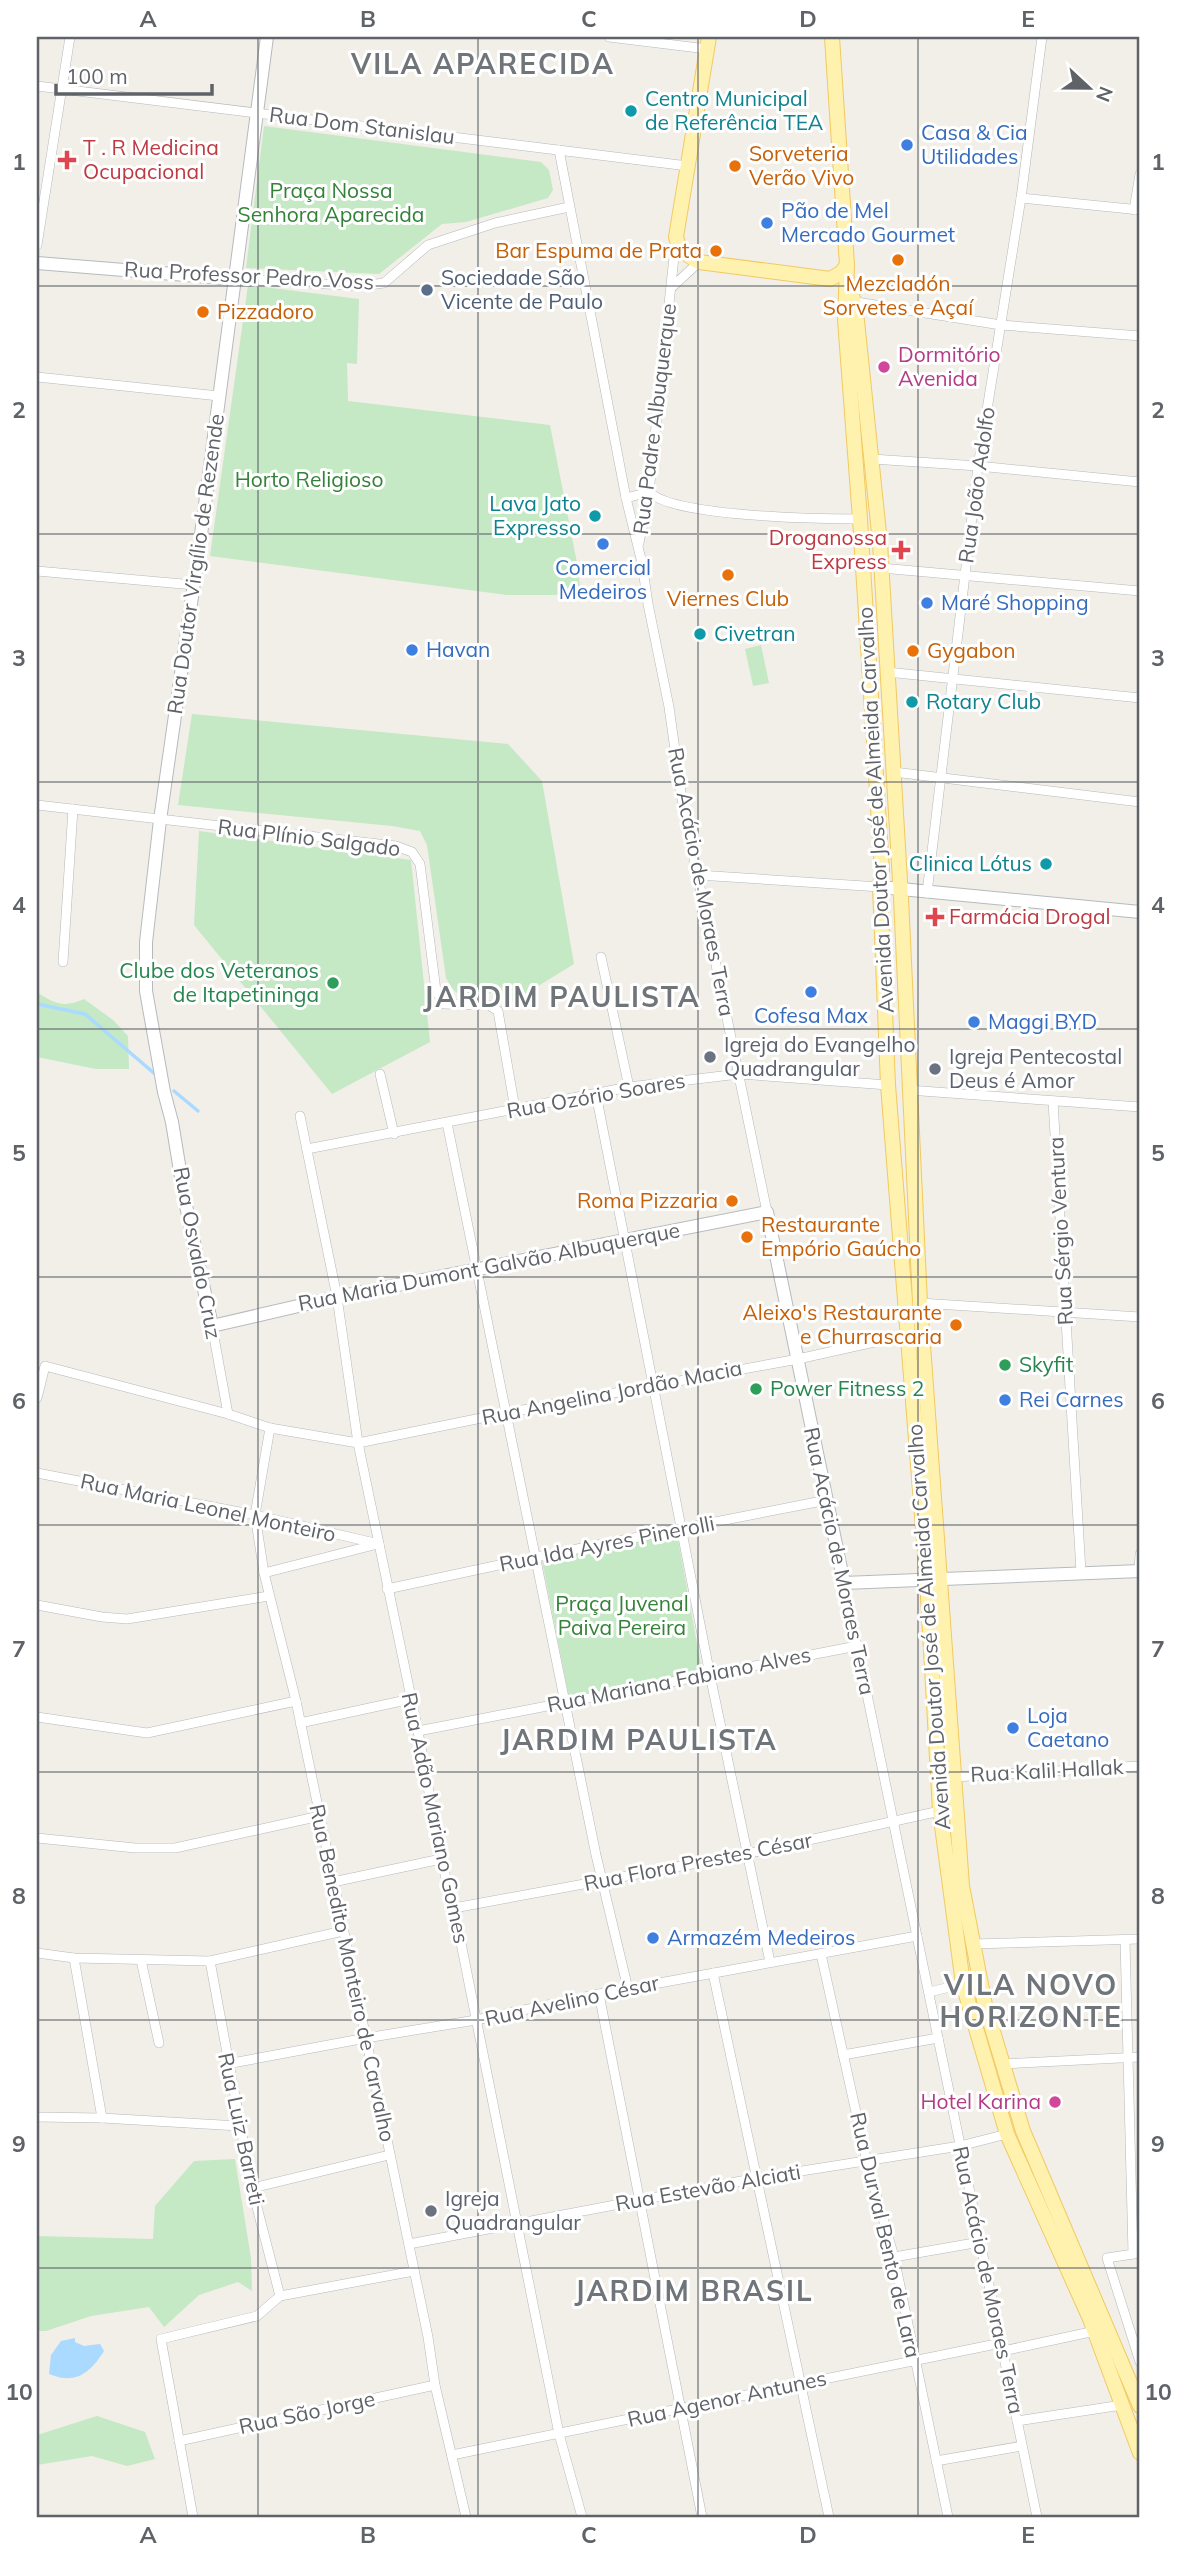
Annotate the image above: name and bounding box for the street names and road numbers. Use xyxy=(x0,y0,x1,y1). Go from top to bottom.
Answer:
street label: Rua Dom Stanislau xyxy=(268,101,456,149)
street label: Rua Professor Pedro Voss xyxy=(123,255,375,295)
street label: Rua Padre Albuquerque xyxy=(627,302,681,536)
street label: Rua João Adolfo xyxy=(952,405,1000,565)
street label: Rua Doutor Virgílio de Rezende xyxy=(161,412,229,716)
street label: Avenida Doutor José de Almeida Carvalho xyxy=(851,606,899,1014)
street label: Rua Acácio de Moraes Terra xyxy=(663,745,741,1018)
street label: Rua Plínio Salgado xyxy=(216,813,402,861)
street label: Rua Ozório Soares xyxy=(505,1067,687,1124)
street label: Rua Sérgio Ventura xyxy=(1042,1136,1078,1326)
street label: Rua Osvaldo Cruz xyxy=(169,1165,227,1341)
street label: Rua Maria Dumont Galvão Albuquerque xyxy=(296,1216,682,1316)
street label: Rua Angelina Jordão Macia xyxy=(479,1354,744,1430)
street label: Avenida Doutor José de Almeida Carvalho xyxy=(901,1423,955,1831)
street label: Rua Acácio de Moraes Terra xyxy=(799,1425,881,1697)
street label: Rua Maria Leonel Monteiro xyxy=(78,1467,338,1547)
street label: Rua Ida Ayres Pinerolli xyxy=(497,1509,717,1577)
street label: Rua Mariana Fabiano Alves xyxy=(545,1641,813,1717)
street label: Rua Adão Mariano Gomes xyxy=(397,1690,475,1946)
street label: Rua Kalil Hallak xyxy=(970,1753,1124,1787)
street label: Rua Benedito Monteiro de Carvalho xyxy=(304,1802,402,2144)
street label: Rua Flora Prestes César xyxy=(581,1826,815,1896)
street label: Rua Avelino César xyxy=(482,1969,662,2031)
street label: Rua Luiz Barreti xyxy=(213,2050,271,2207)
street label: Rua Durval Bento de Lara xyxy=(845,2109,927,2360)
street label: Rua Acácio de Moraes Terra xyxy=(948,2144,1030,2416)
street label: Rua Estevão Alciati xyxy=(613,2158,803,2216)
street label: Rua Agenor Antunes xyxy=(625,2364,829,2432)
street label: Rua São Jorge xyxy=(236,2385,377,2439)

